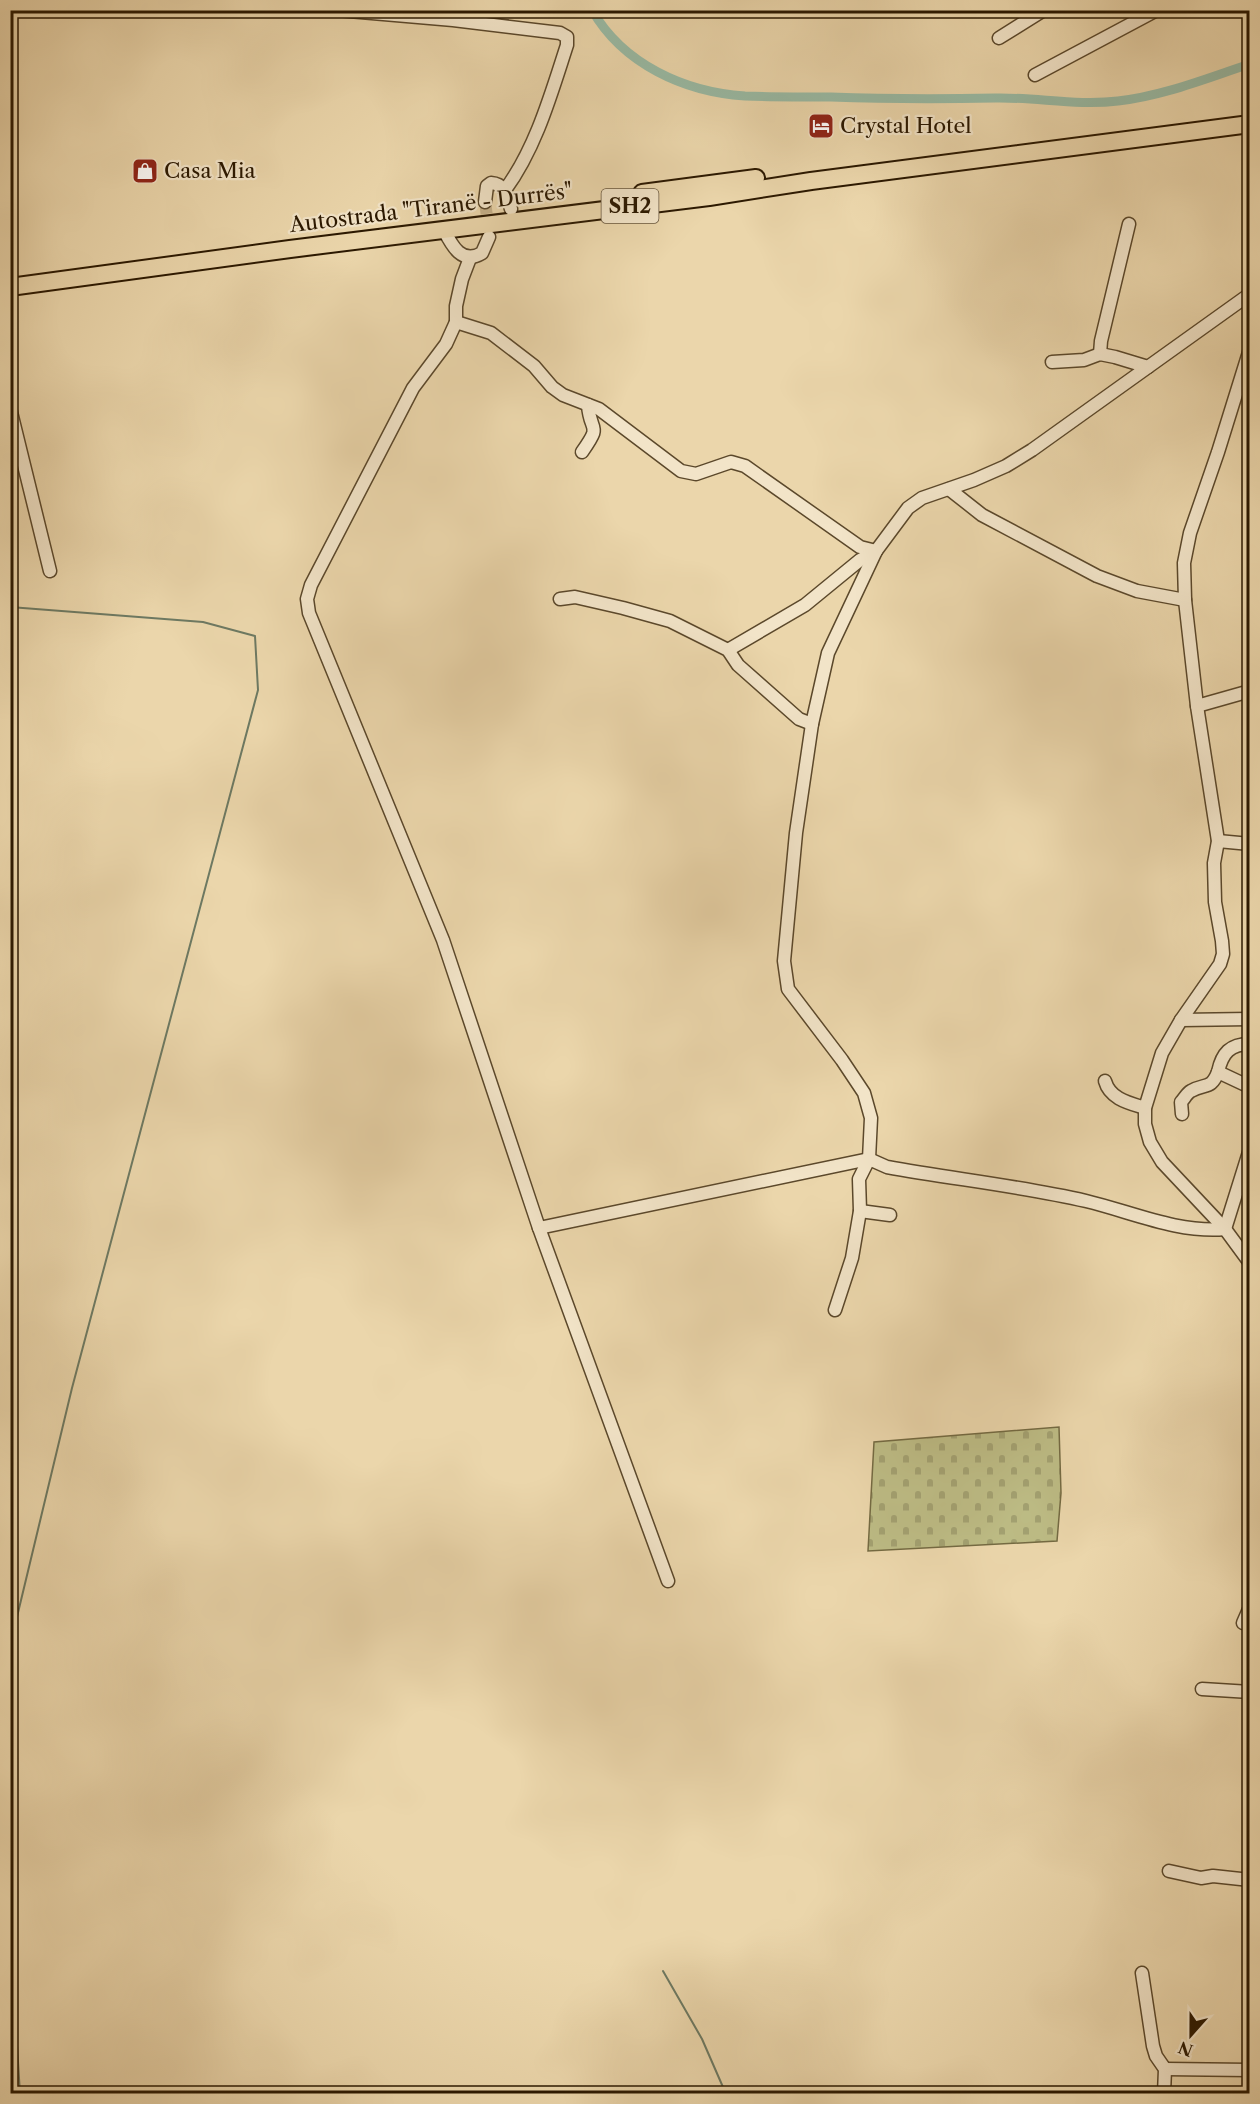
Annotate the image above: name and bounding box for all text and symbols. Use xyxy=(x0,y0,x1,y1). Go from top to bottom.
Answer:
hotel icon: Crystal Hotel xyxy=(806,111,836,141)
place label: Crystal Hotel xyxy=(840,113,971,138)
shop icon: Casa Mia xyxy=(130,156,160,186)
place label: Casa Mia xyxy=(164,158,256,183)
street label: Autostrada "Tiranë - Durrës" xyxy=(287,178,574,237)
road number: SH2 xyxy=(602,189,658,223)
north arrow xyxy=(1161,2005,1221,2065)
text: N xyxy=(1175,2037,1196,2061)

